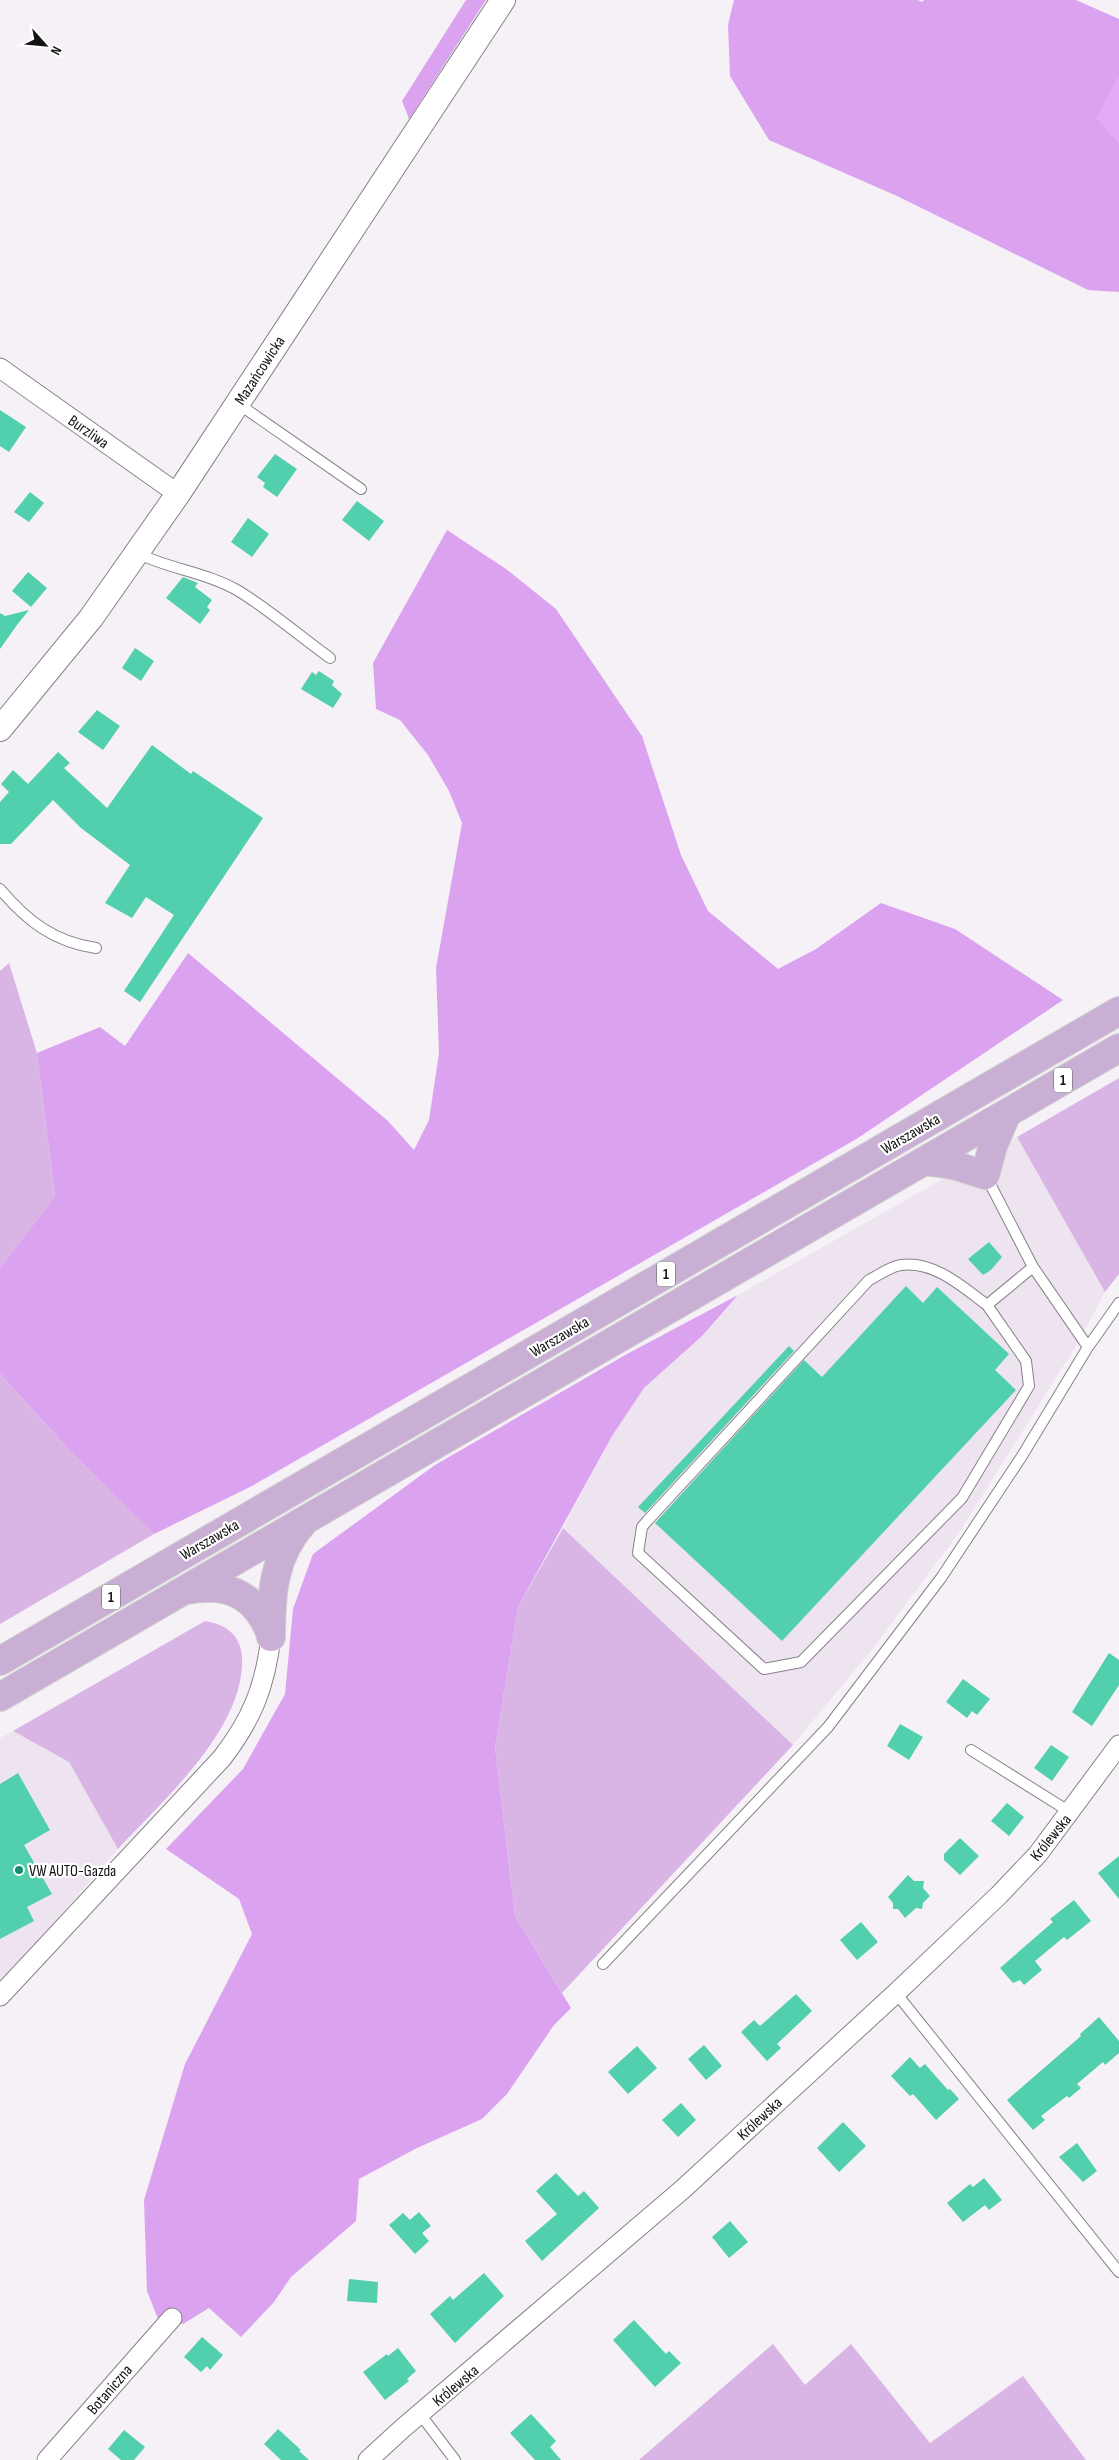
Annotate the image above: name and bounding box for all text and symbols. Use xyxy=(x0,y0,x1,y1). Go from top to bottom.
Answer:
north arrow xyxy=(20,20,70,70)
text: N xyxy=(47,43,65,58)
street label: Mazańcowicka xyxy=(231,333,289,409)
street label: Burzliwa xyxy=(64,411,112,453)
road number: 1 xyxy=(1054,1068,1072,1092)
street label: Warszawska xyxy=(878,1110,944,1159)
road number: 1 xyxy=(657,1262,675,1286)
street label: Warszawska xyxy=(527,1313,593,1362)
street label: Warszawska xyxy=(177,1516,243,1565)
road number: 1 xyxy=(102,1584,120,1610)
street label: Królewska xyxy=(1027,1811,1076,1865)
place label: VW AUTO-Gazda xyxy=(29,1862,116,1881)
marker: VW AUTO-Gazda xyxy=(13,1864,25,1876)
street label: Królewska xyxy=(734,2094,786,2145)
street label: Botaniczna xyxy=(83,2361,137,2419)
street label: Królewska xyxy=(429,2361,483,2411)

